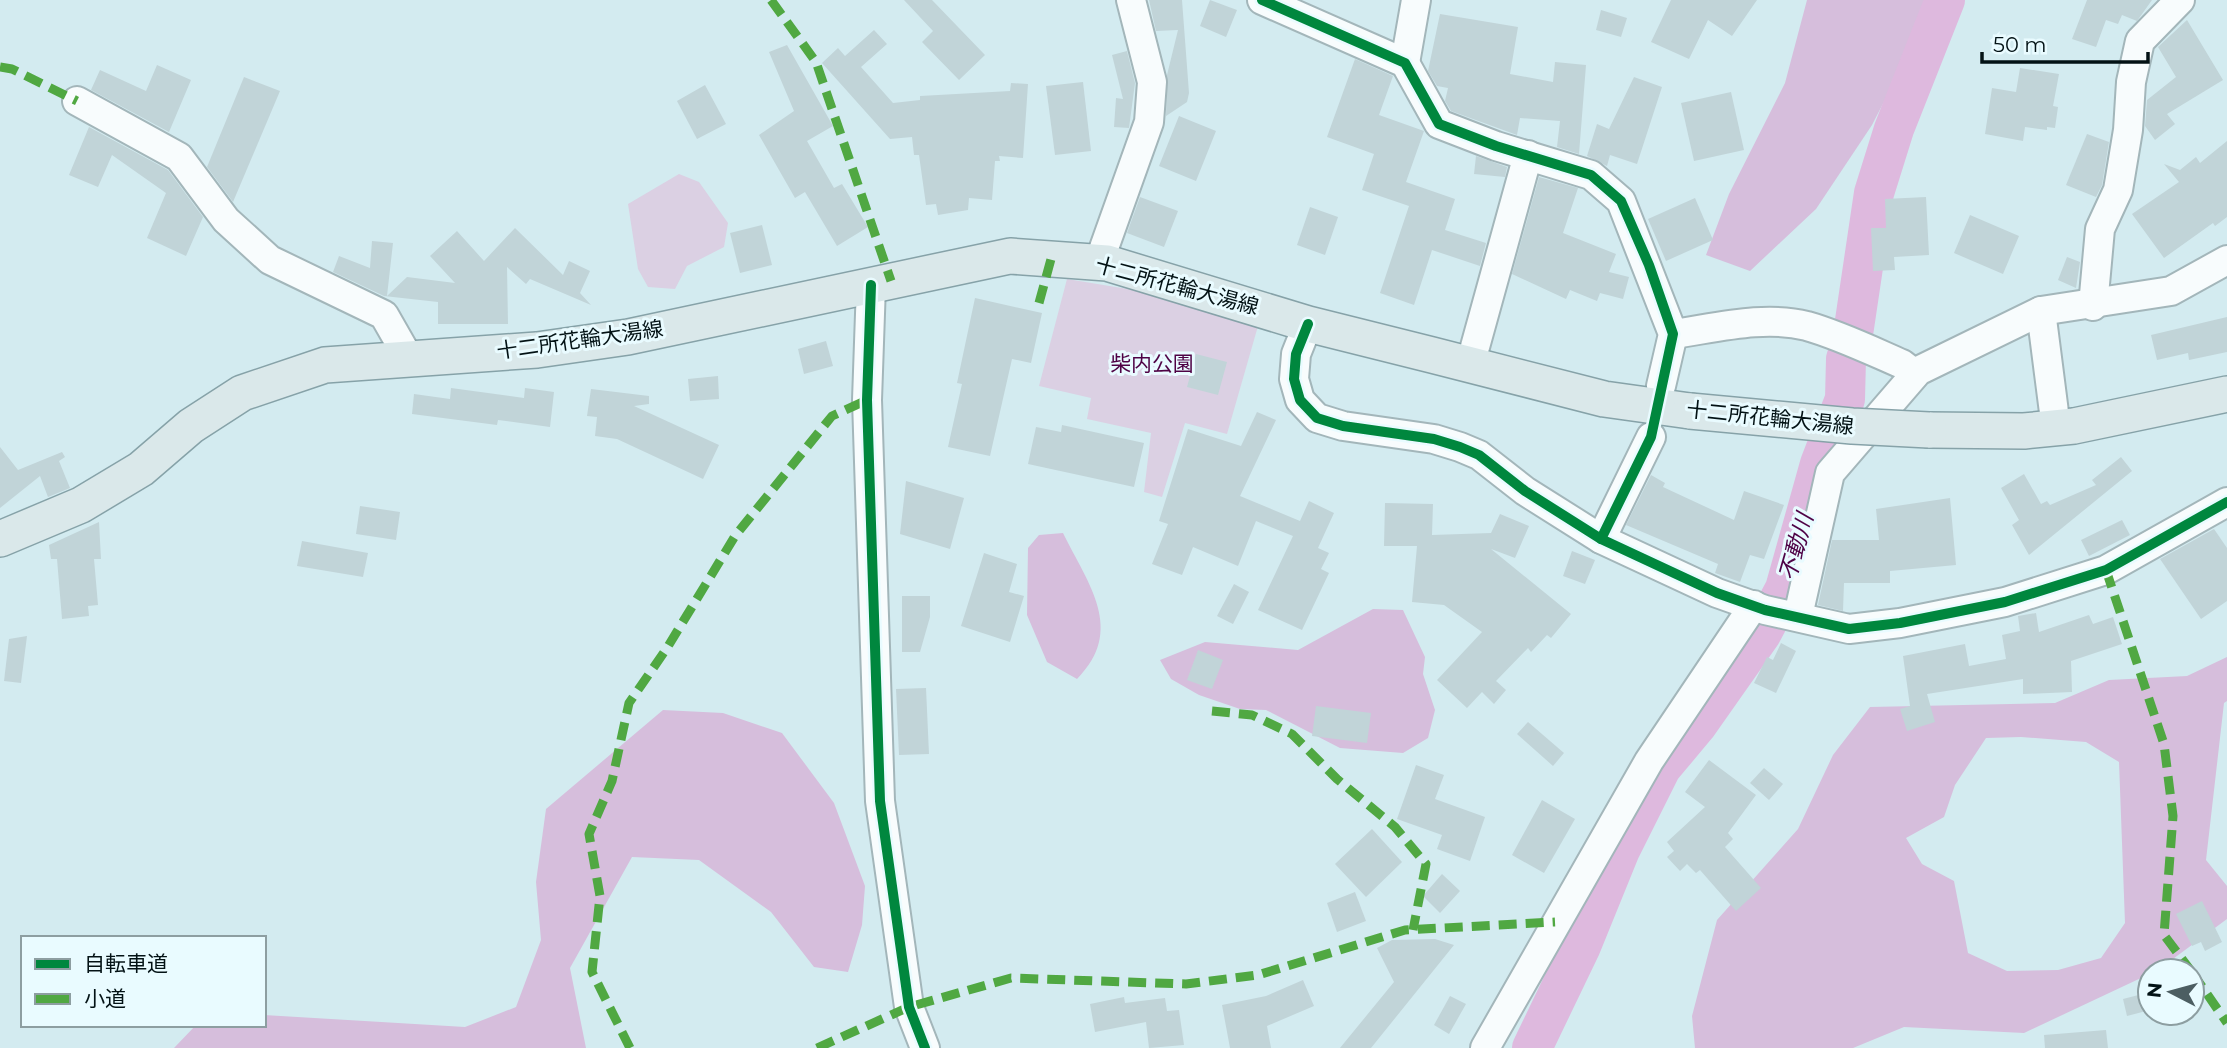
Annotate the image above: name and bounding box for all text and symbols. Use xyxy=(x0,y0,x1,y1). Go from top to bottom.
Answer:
scale bar xyxy=(1982,21,2148,65)
text: 50 m xyxy=(1993,32,2047,57)
street label: 十二所花輪大湯線 xyxy=(1093,252,1262,319)
street label: 十二所花輪大湯線 xyxy=(495,315,665,364)
park label: 柴内公園 xyxy=(1110,351,1194,376)
street label: 十二所花輪大湯線 xyxy=(1685,396,1855,439)
water label: 不動川 xyxy=(1773,507,1820,584)
legend xyxy=(21,936,266,1027)
text: 自転車道 xyxy=(84,951,168,976)
north arrow xyxy=(2136,957,2206,1027)
text: N xyxy=(2142,981,2167,999)
text: 小道 xyxy=(84,986,126,1011)

